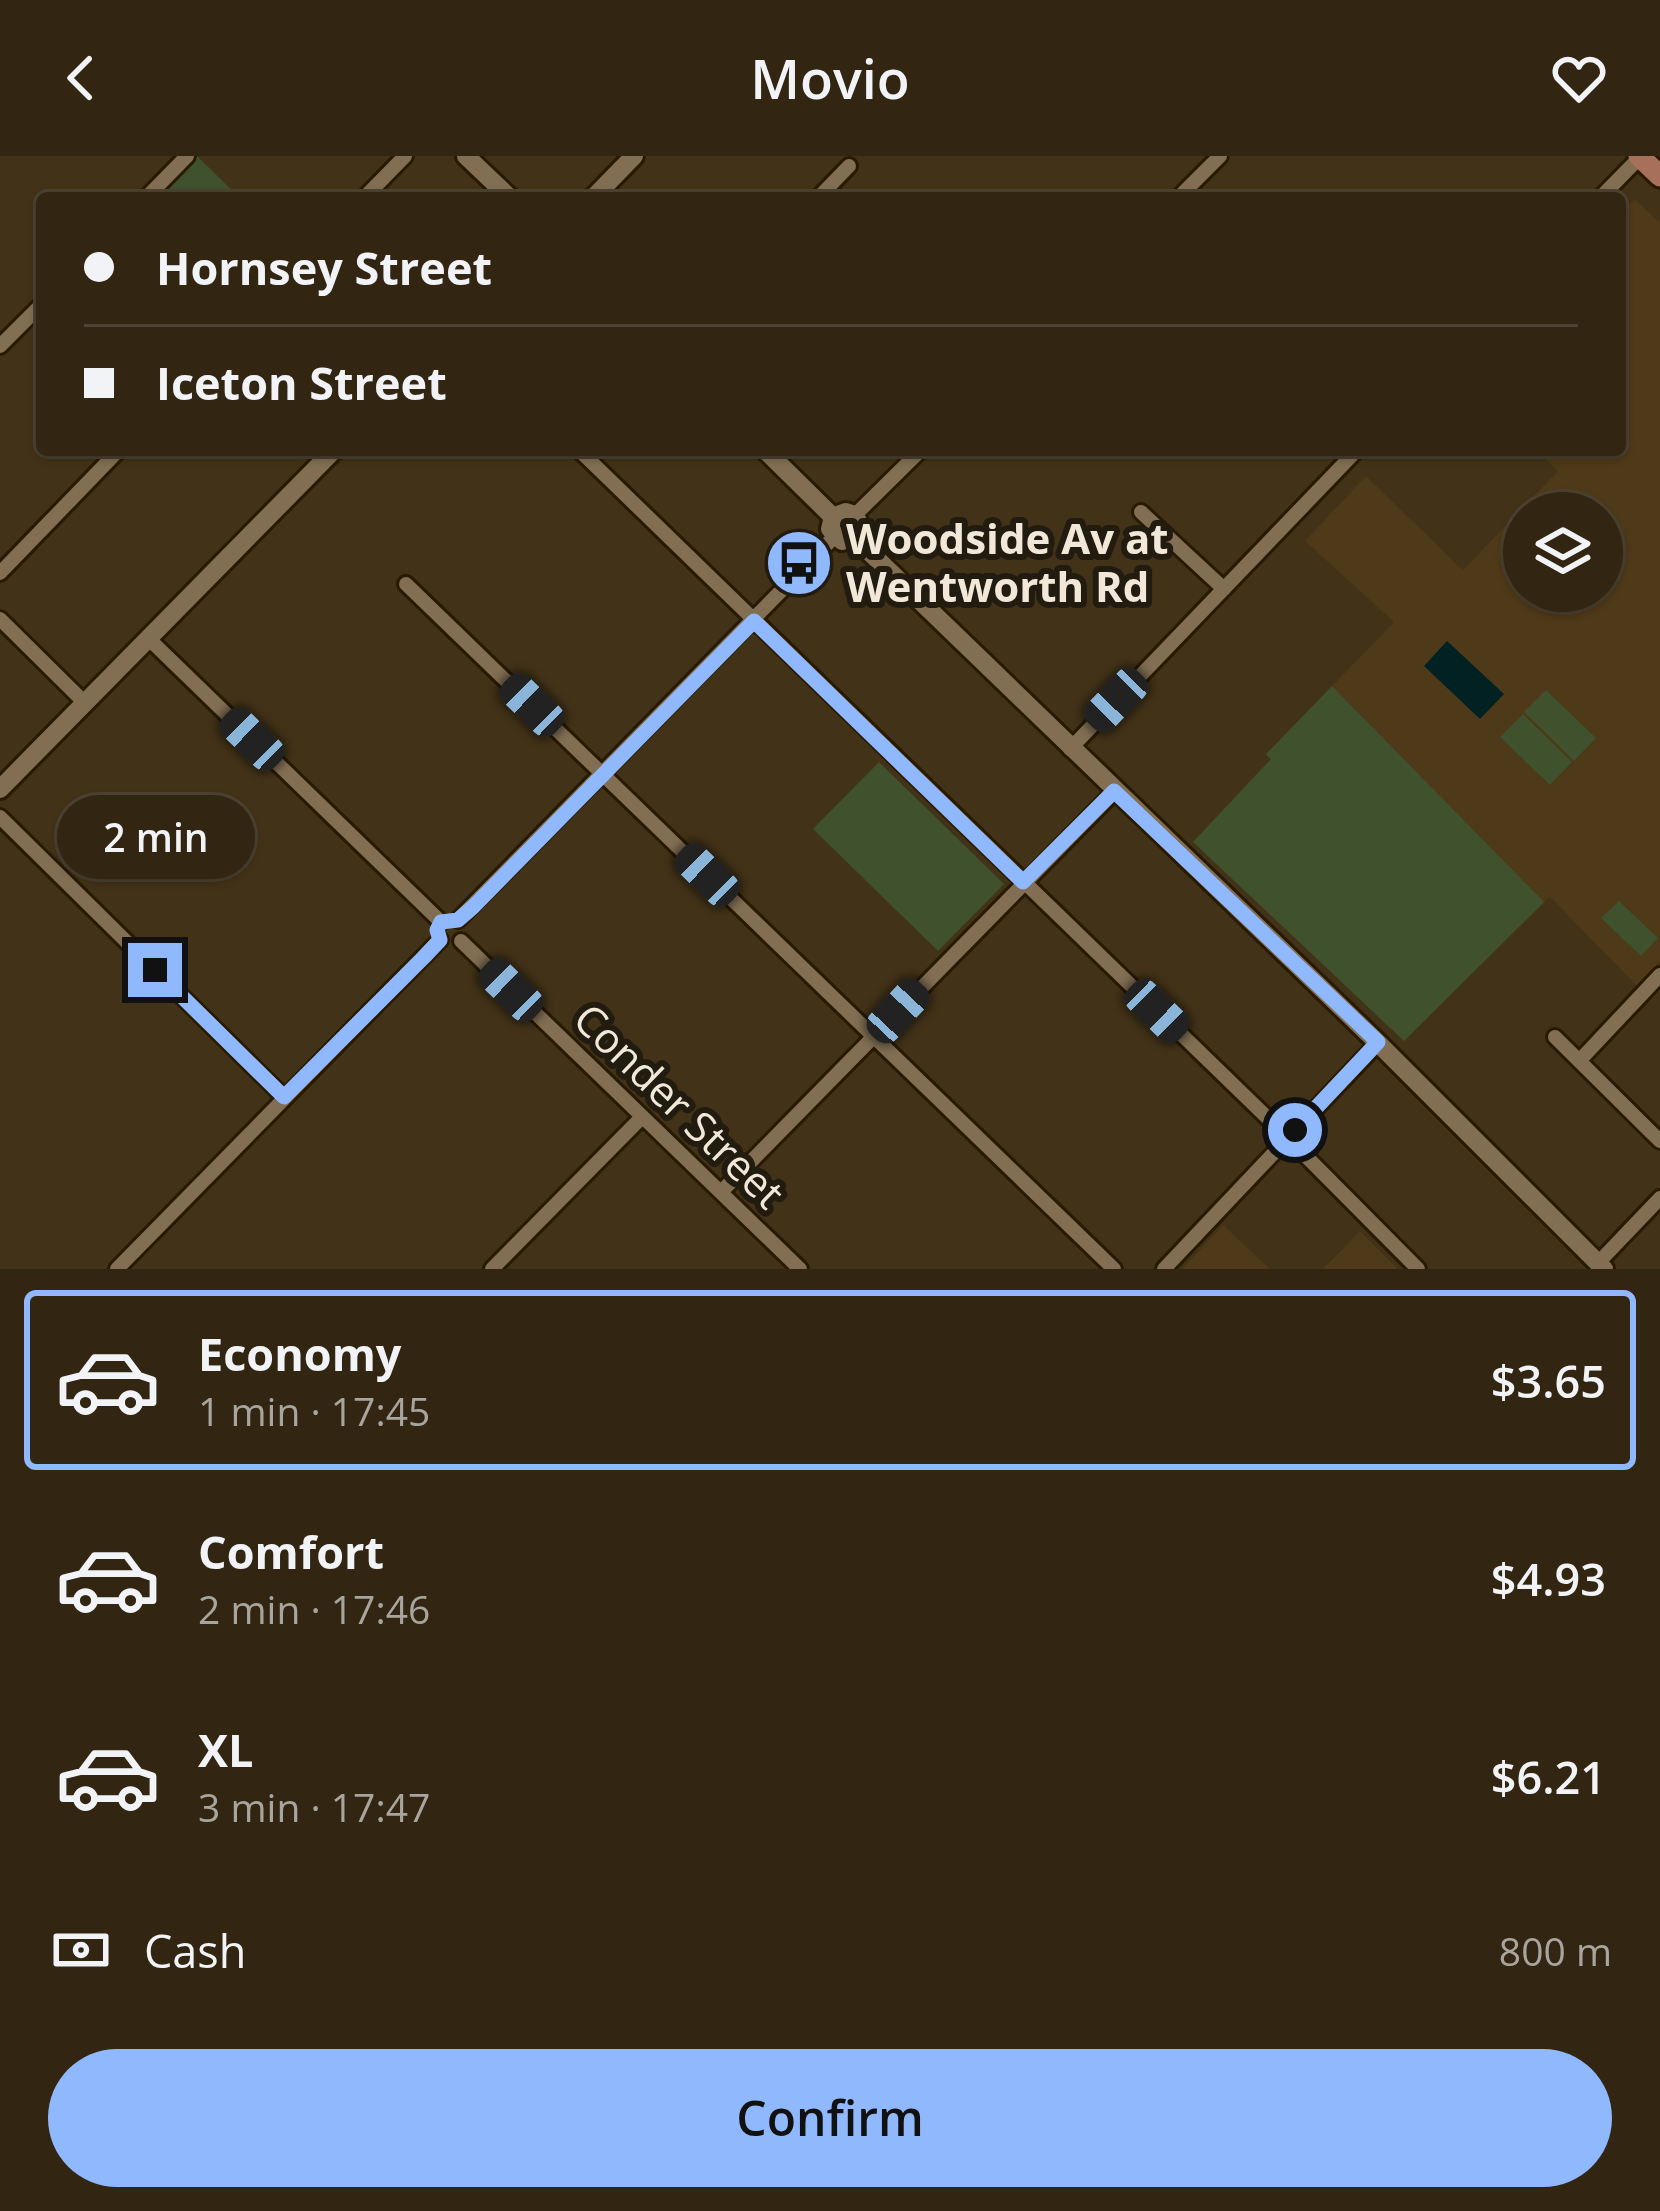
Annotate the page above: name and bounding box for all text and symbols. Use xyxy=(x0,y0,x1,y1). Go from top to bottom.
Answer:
text: Movio xyxy=(750,41,910,115)
icon: back xyxy=(48,45,114,111)
icon: heart xyxy=(1546,45,1612,111)
text: Hornsey Street xyxy=(156,237,492,298)
text: Iceton Street xyxy=(156,352,447,413)
map controls xyxy=(1503,492,1623,612)
button: layers xyxy=(1503,492,1623,612)
place label: Woodside Av at Wentworth Rd xyxy=(846,509,1169,614)
bus stop icon: Woodside Av at Wentworth Rd xyxy=(764,528,834,598)
car xyxy=(1078,662,1154,738)
car xyxy=(494,667,570,743)
car xyxy=(214,701,290,777)
callout: 2 min xyxy=(56,796,254,880)
text: 2 min xyxy=(103,810,209,863)
car xyxy=(669,837,745,913)
route end xyxy=(128,943,182,997)
car xyxy=(473,952,549,1028)
car xyxy=(860,972,936,1050)
car xyxy=(1119,973,1195,1049)
street label: Conder Street xyxy=(562,990,798,1220)
route start xyxy=(1268,1103,1322,1157)
text: Economy xyxy=(198,1323,401,1384)
icon: car xyxy=(54,1326,162,1434)
text: $3.65 xyxy=(1491,1350,1606,1411)
text: 1 min · 17:45 xyxy=(198,1384,430,1437)
text: Comfort xyxy=(198,1521,384,1582)
icon: car xyxy=(54,1524,162,1632)
text: $4.93 xyxy=(1491,1548,1606,1609)
text: 2 min · 17:46 xyxy=(198,1582,430,1635)
text: XL xyxy=(198,1719,253,1780)
icon: car xyxy=(54,1722,162,1830)
text: $6.21 xyxy=(1491,1746,1606,1807)
text: 3 min · 17:47 xyxy=(198,1780,430,1833)
icon: cash xyxy=(48,1917,114,1983)
text: Cash xyxy=(144,1920,246,1981)
text: 800 m xyxy=(1499,1924,1612,1977)
button: Confirm xyxy=(48,2049,1612,2187)

